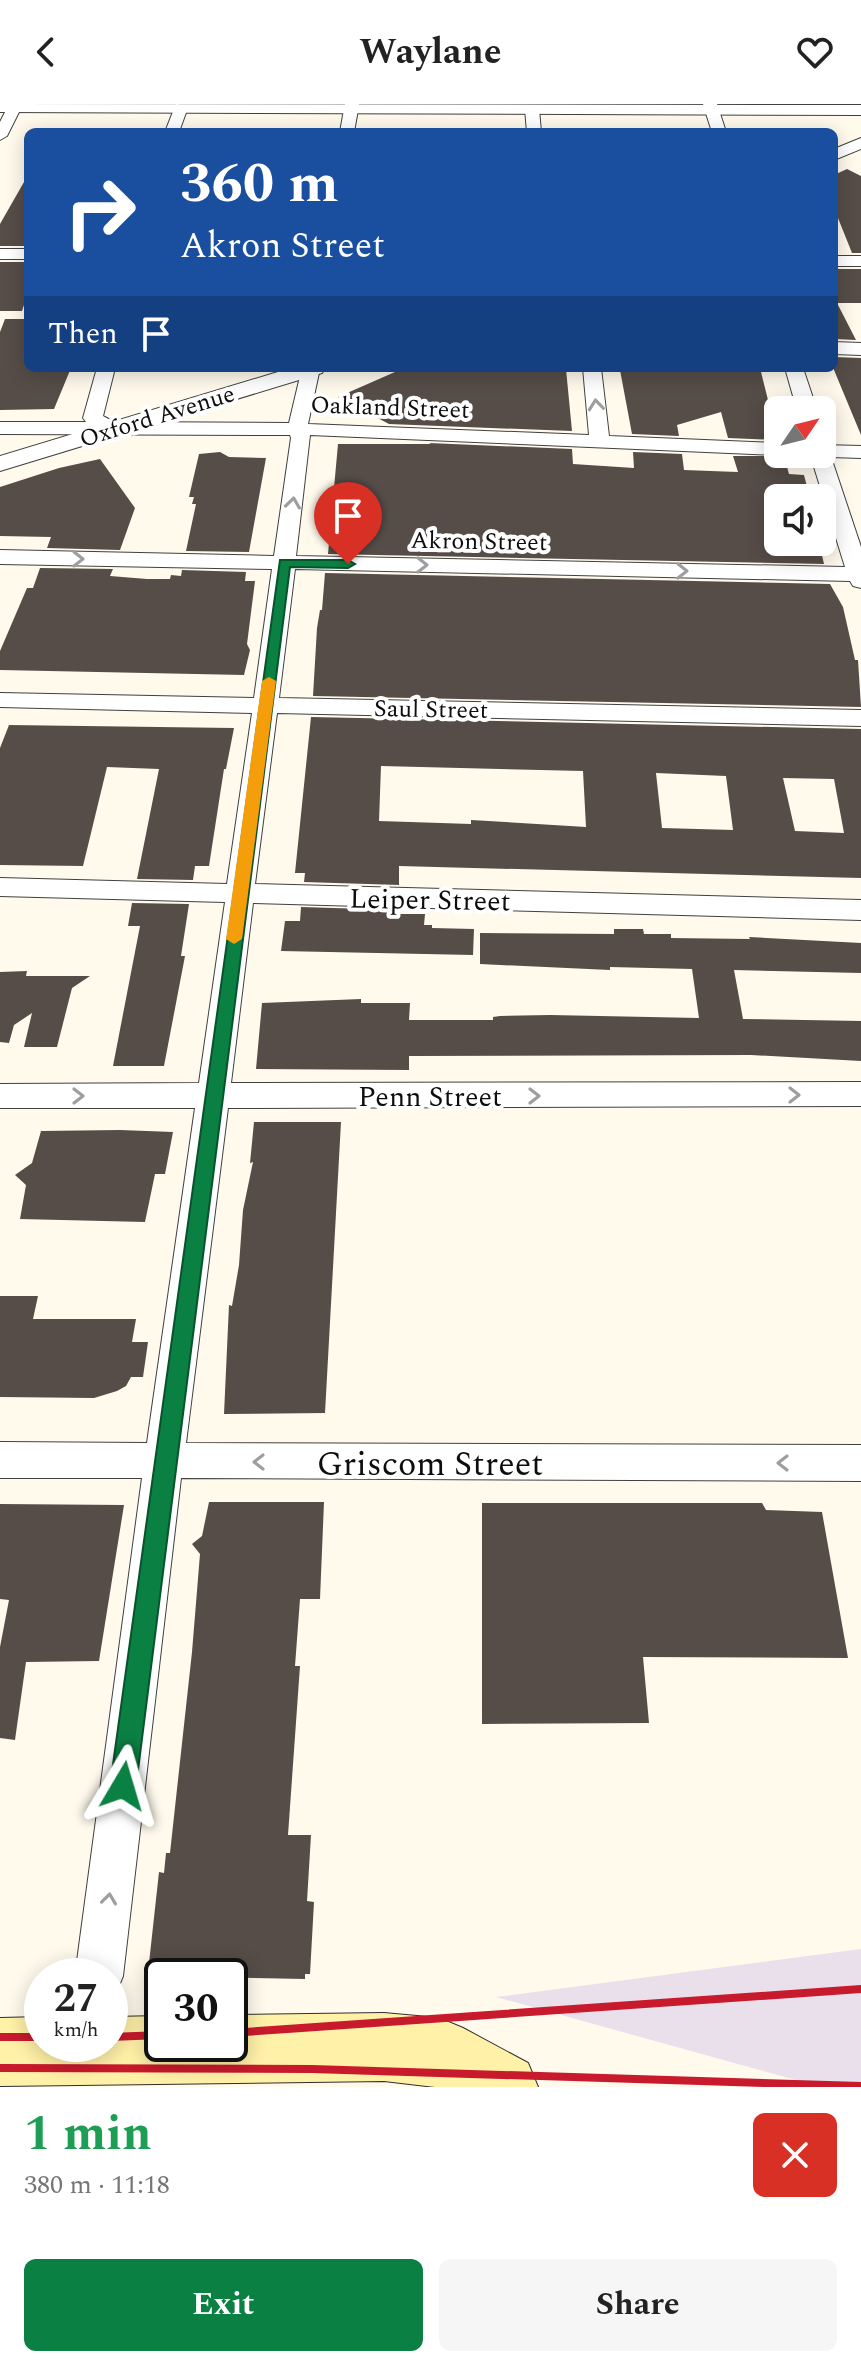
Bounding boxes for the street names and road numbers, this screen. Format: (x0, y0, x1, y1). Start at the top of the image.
street label: Oxford Avenue (75, 376, 239, 458)
street label: Oakland Street (310, 387, 470, 429)
street label: Akron Street (410, 523, 548, 561)
street label: Saul Street (373, 691, 489, 729)
street label: Leiper Street (349, 878, 511, 923)
street label: Penn Street (358, 1076, 502, 1119)
street label: Griscom Street (317, 1439, 543, 1491)

